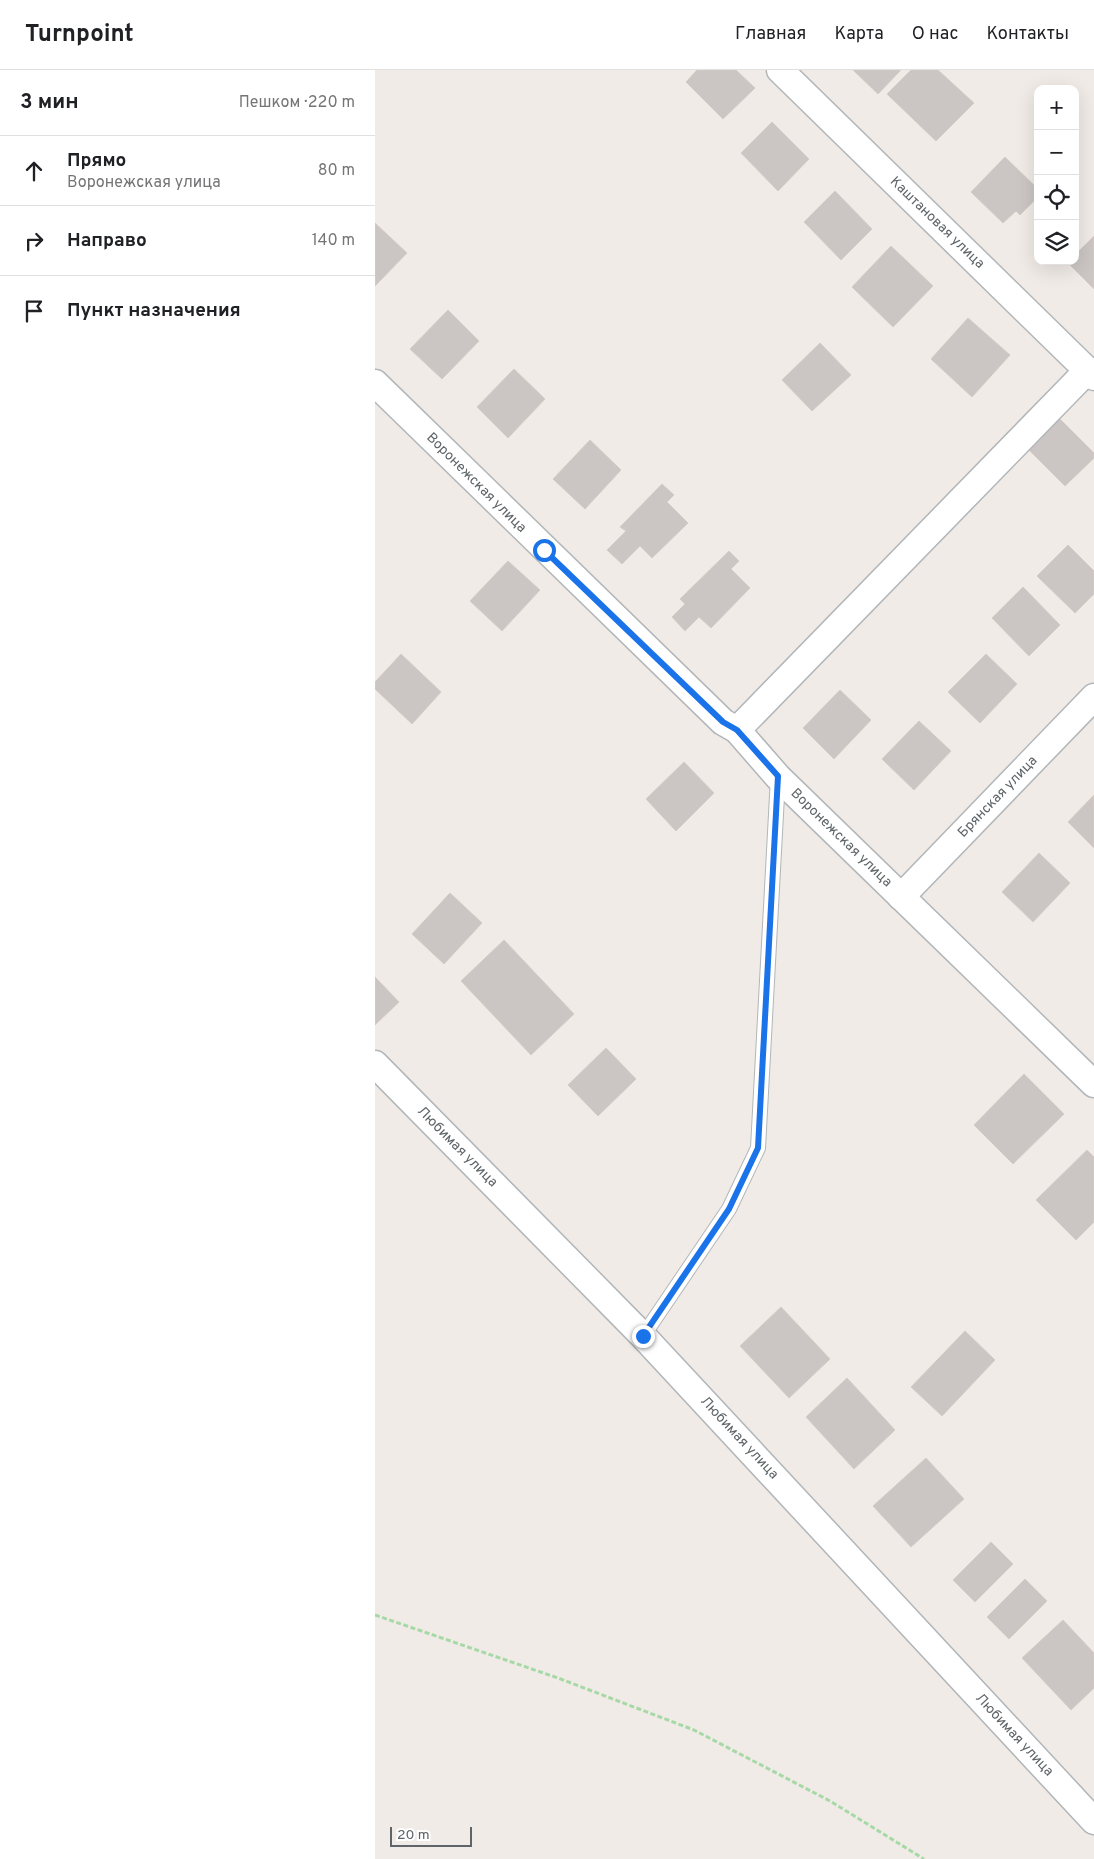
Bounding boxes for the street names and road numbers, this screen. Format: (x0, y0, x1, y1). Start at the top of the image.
street label: Каштановая улица (886, 173, 988, 273)
street label: Воронежская улица (422, 429, 530, 537)
street label: Брянская улица (955, 753, 1041, 841)
street label: Воронежская улица (787, 785, 895, 891)
street label: Любимая улица (413, 1103, 501, 1191)
street label: Любимая улица (696, 1393, 782, 1483)
street label: Любимая улица (971, 1690, 1057, 1780)

